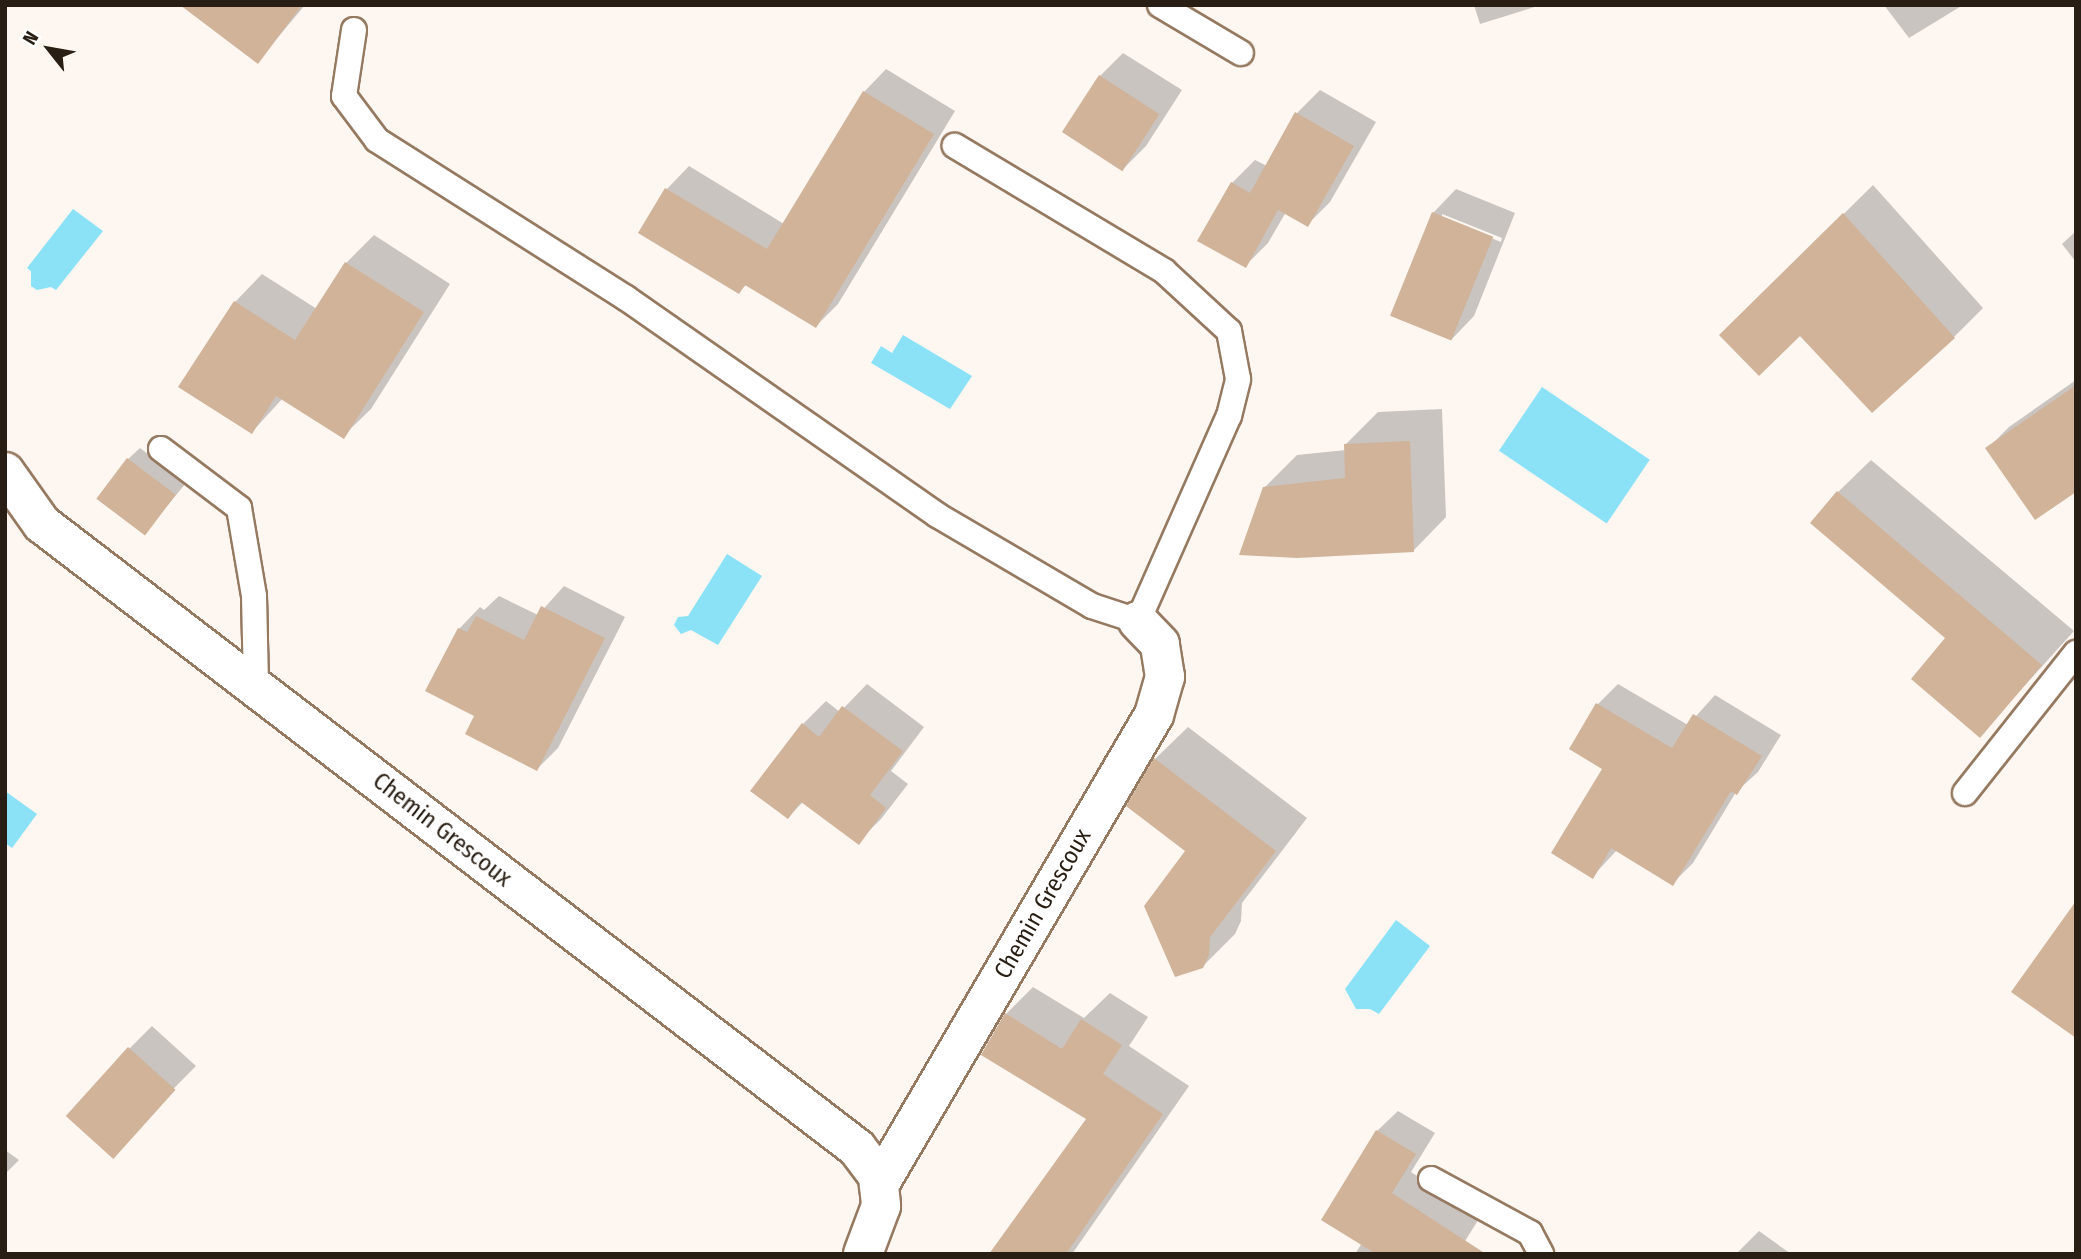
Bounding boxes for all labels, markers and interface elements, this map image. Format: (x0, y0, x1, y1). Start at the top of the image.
north arrow (14, 14, 84, 84)
text: N (18, 27, 43, 49)
street label: Chemin Grescoux (367, 767, 517, 893)
street label: Chemin Grescoux (988, 824, 1098, 984)

